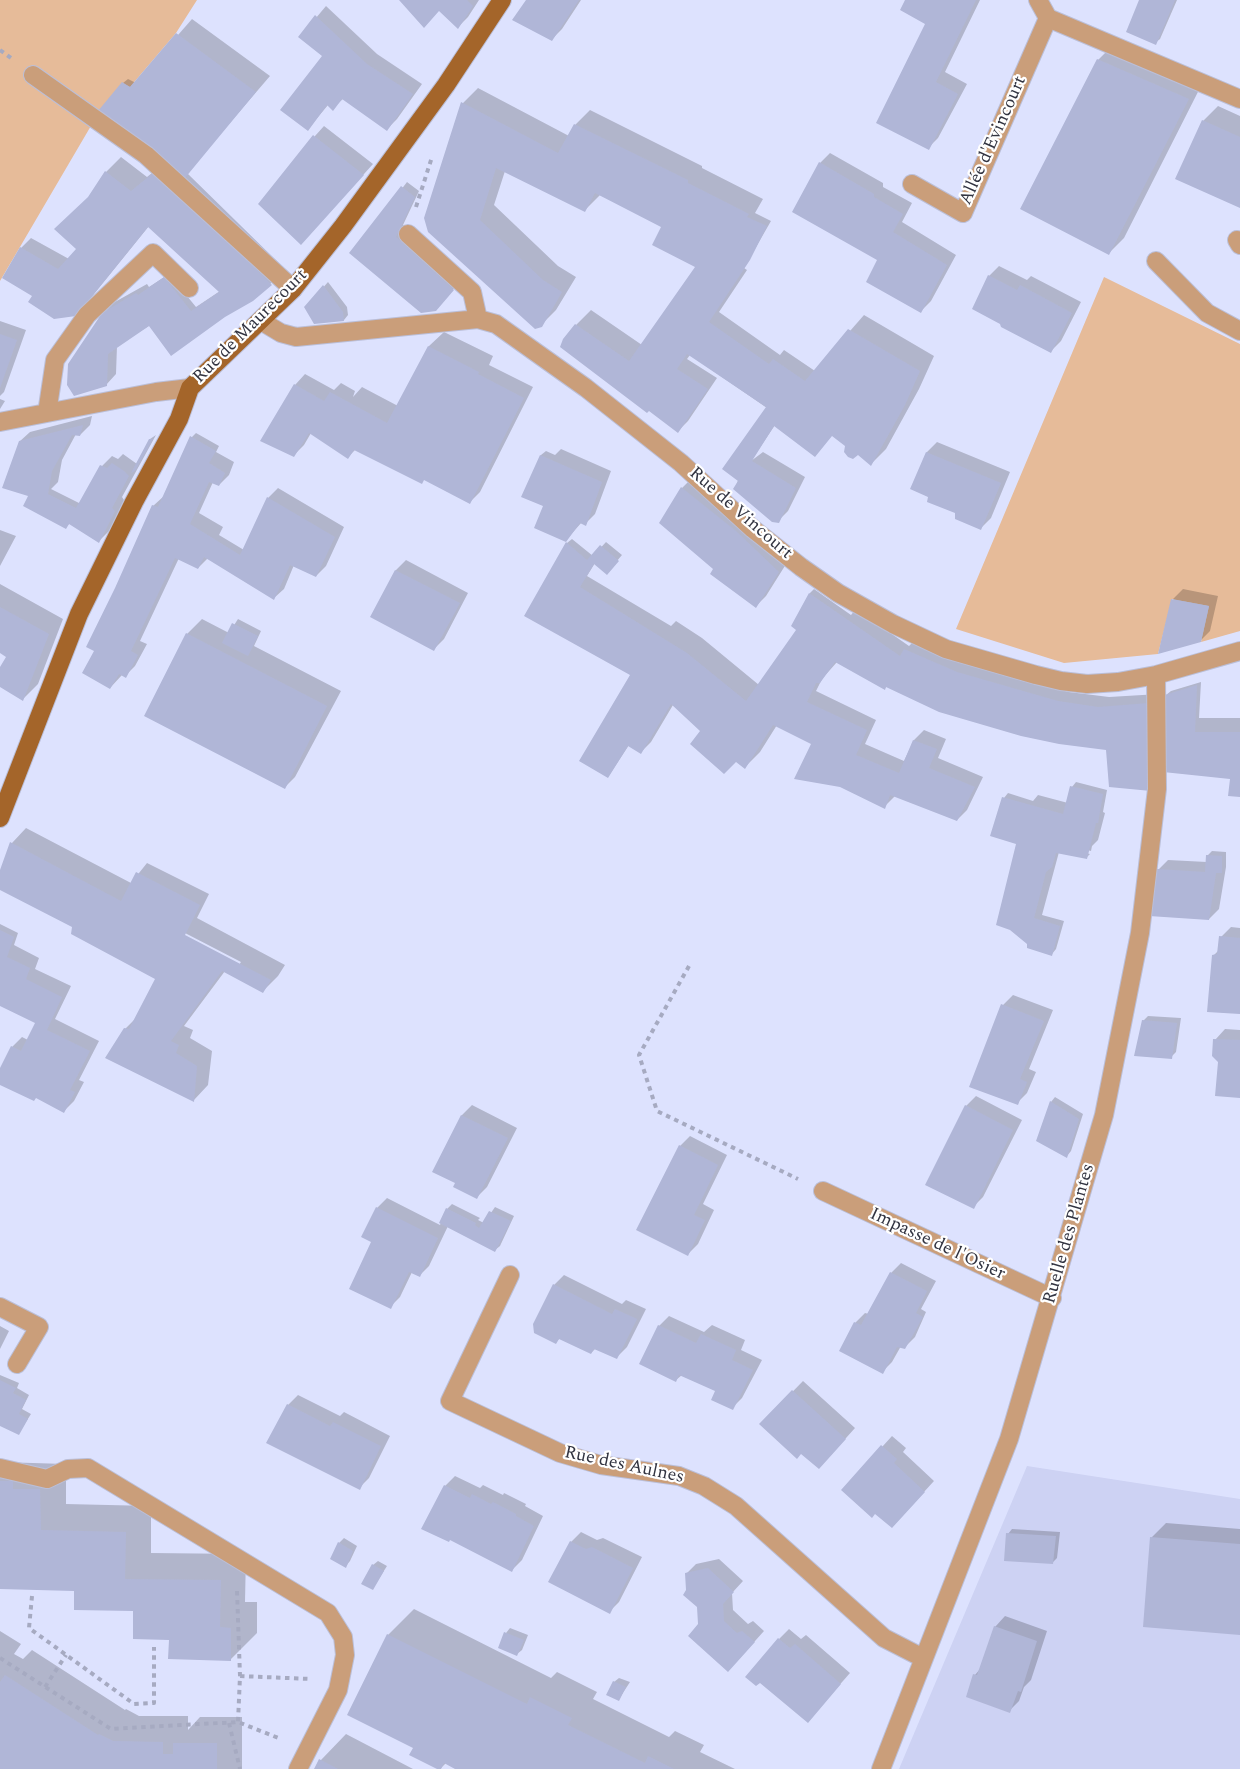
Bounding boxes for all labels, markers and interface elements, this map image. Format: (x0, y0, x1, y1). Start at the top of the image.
street label: Allée d'Evincourt (956, 73, 1032, 209)
street label: Rue de Maurecourt (189, 265, 313, 389)
street label: Rue de Vincourt (684, 463, 796, 565)
street label: Ruelle des Plantes (1040, 1162, 1100, 1306)
street label: Impasse de l'Osier (866, 1204, 1008, 1286)
street label: Rue des Aulnes (562, 1443, 686, 1489)

